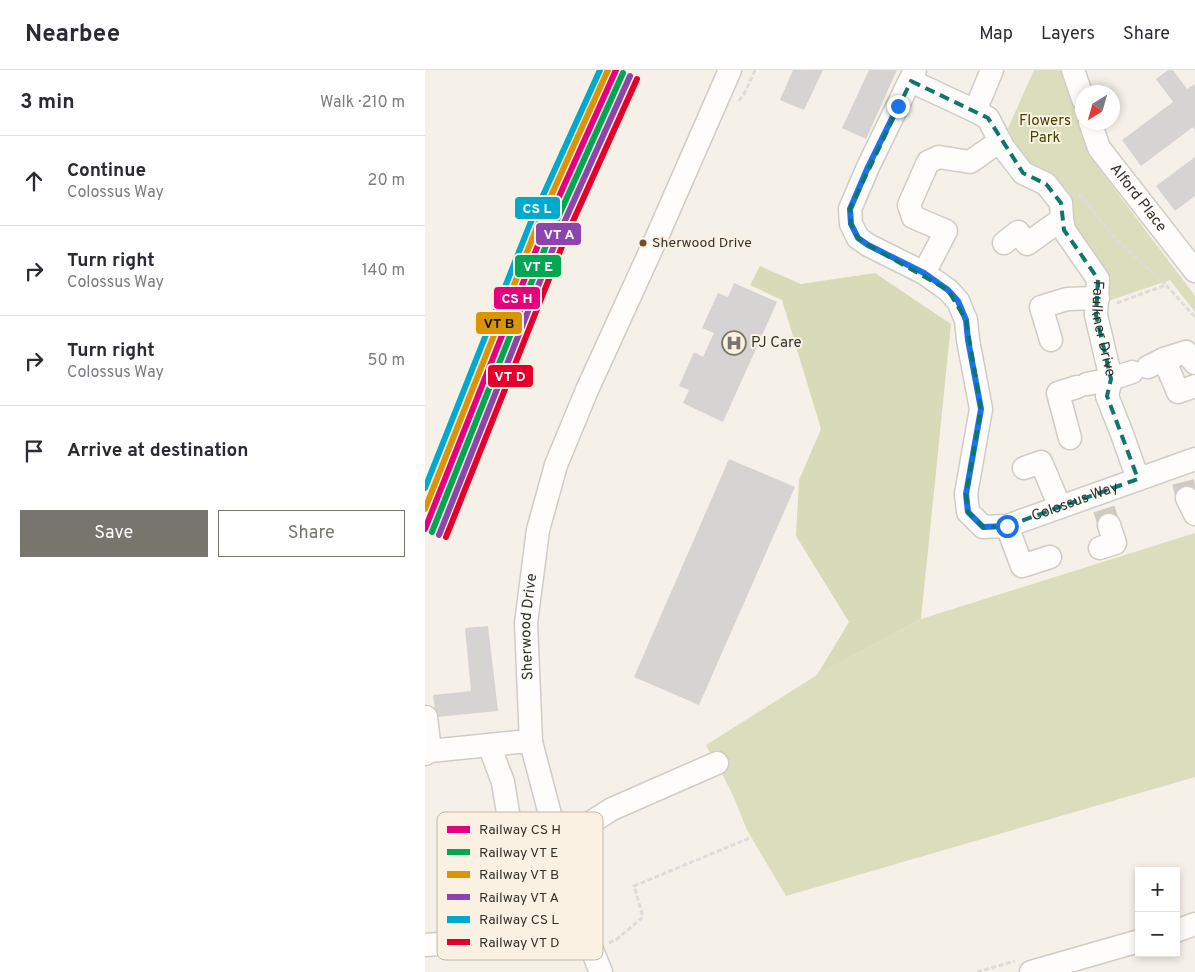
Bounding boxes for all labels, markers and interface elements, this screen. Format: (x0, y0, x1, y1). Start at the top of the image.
text: Nearbee (25, 20, 120, 50)
text: Map (979, 23, 1013, 46)
text: Layers (1041, 23, 1095, 46)
text: Share (1123, 23, 1170, 46)
north arrow (1075, 85, 1120, 130)
text: 3 min (20, 89, 75, 116)
text: Walk · 210 m (320, 93, 405, 113)
route end (887, 95, 910, 118)
park label: Flowers Park (1019, 112, 1071, 148)
text: Continue (67, 159, 146, 183)
street label: Alford Place (1105, 160, 1171, 236)
icon: ahead (20, 167, 48, 195)
text: 20 m (368, 171, 405, 191)
text: Colossus Way (67, 183, 164, 203)
line badge: CS L (514, 196, 561, 220)
text: CS L (523, 201, 552, 218)
line badge: VT A (535, 222, 582, 246)
text: VT A (544, 227, 574, 244)
place label: Sherwood Drive (652, 235, 752, 252)
marker: Sherwood Drive (638, 238, 648, 248)
text: Turn right (67, 249, 155, 273)
line badge: VT E (514, 254, 562, 278)
icon: right (20, 257, 48, 285)
text: VT E (523, 259, 553, 276)
text: 140 m (362, 261, 405, 281)
text: Colossus Way (67, 273, 164, 293)
street label: Faulkner Drive (1086, 280, 1120, 379)
line badge: CS H (493, 286, 541, 310)
text: CS H (501, 291, 533, 308)
line badge: VT B (475, 311, 523, 335)
text: VT B (483, 316, 515, 333)
hospital icon: PJ Care (721, 330, 747, 356)
place label: PJ Care (751, 334, 802, 353)
text: Turn right (67, 339, 155, 363)
icon: right (20, 347, 48, 375)
text: 50 m (368, 351, 405, 371)
text: Colossus Way (67, 363, 164, 383)
line badge: VT D (487, 364, 534, 388)
text: VT D (494, 369, 526, 386)
icon: arrive (20, 437, 48, 465)
text: Arrive at destination (67, 439, 248, 463)
street label: Colossus Way (1029, 478, 1121, 526)
button: Save (20, 510, 208, 557)
button: Share (218, 510, 405, 557)
route start (996, 515, 1019, 538)
street label: Sherwood Drive (516, 572, 542, 681)
legend (437, 812, 603, 960)
text: Railway CS H (479, 822, 561, 839)
text: Railway VT E (479, 845, 558, 862)
text: Railway VT B (479, 867, 559, 884)
map controls (1135, 867, 1180, 957)
button: + (1135, 867, 1180, 912)
text: Railway VT A (479, 890, 559, 907)
text: Railway CS L (479, 912, 559, 929)
button: − (1135, 912, 1180, 957)
text: Railway VT D (479, 935, 560, 952)

